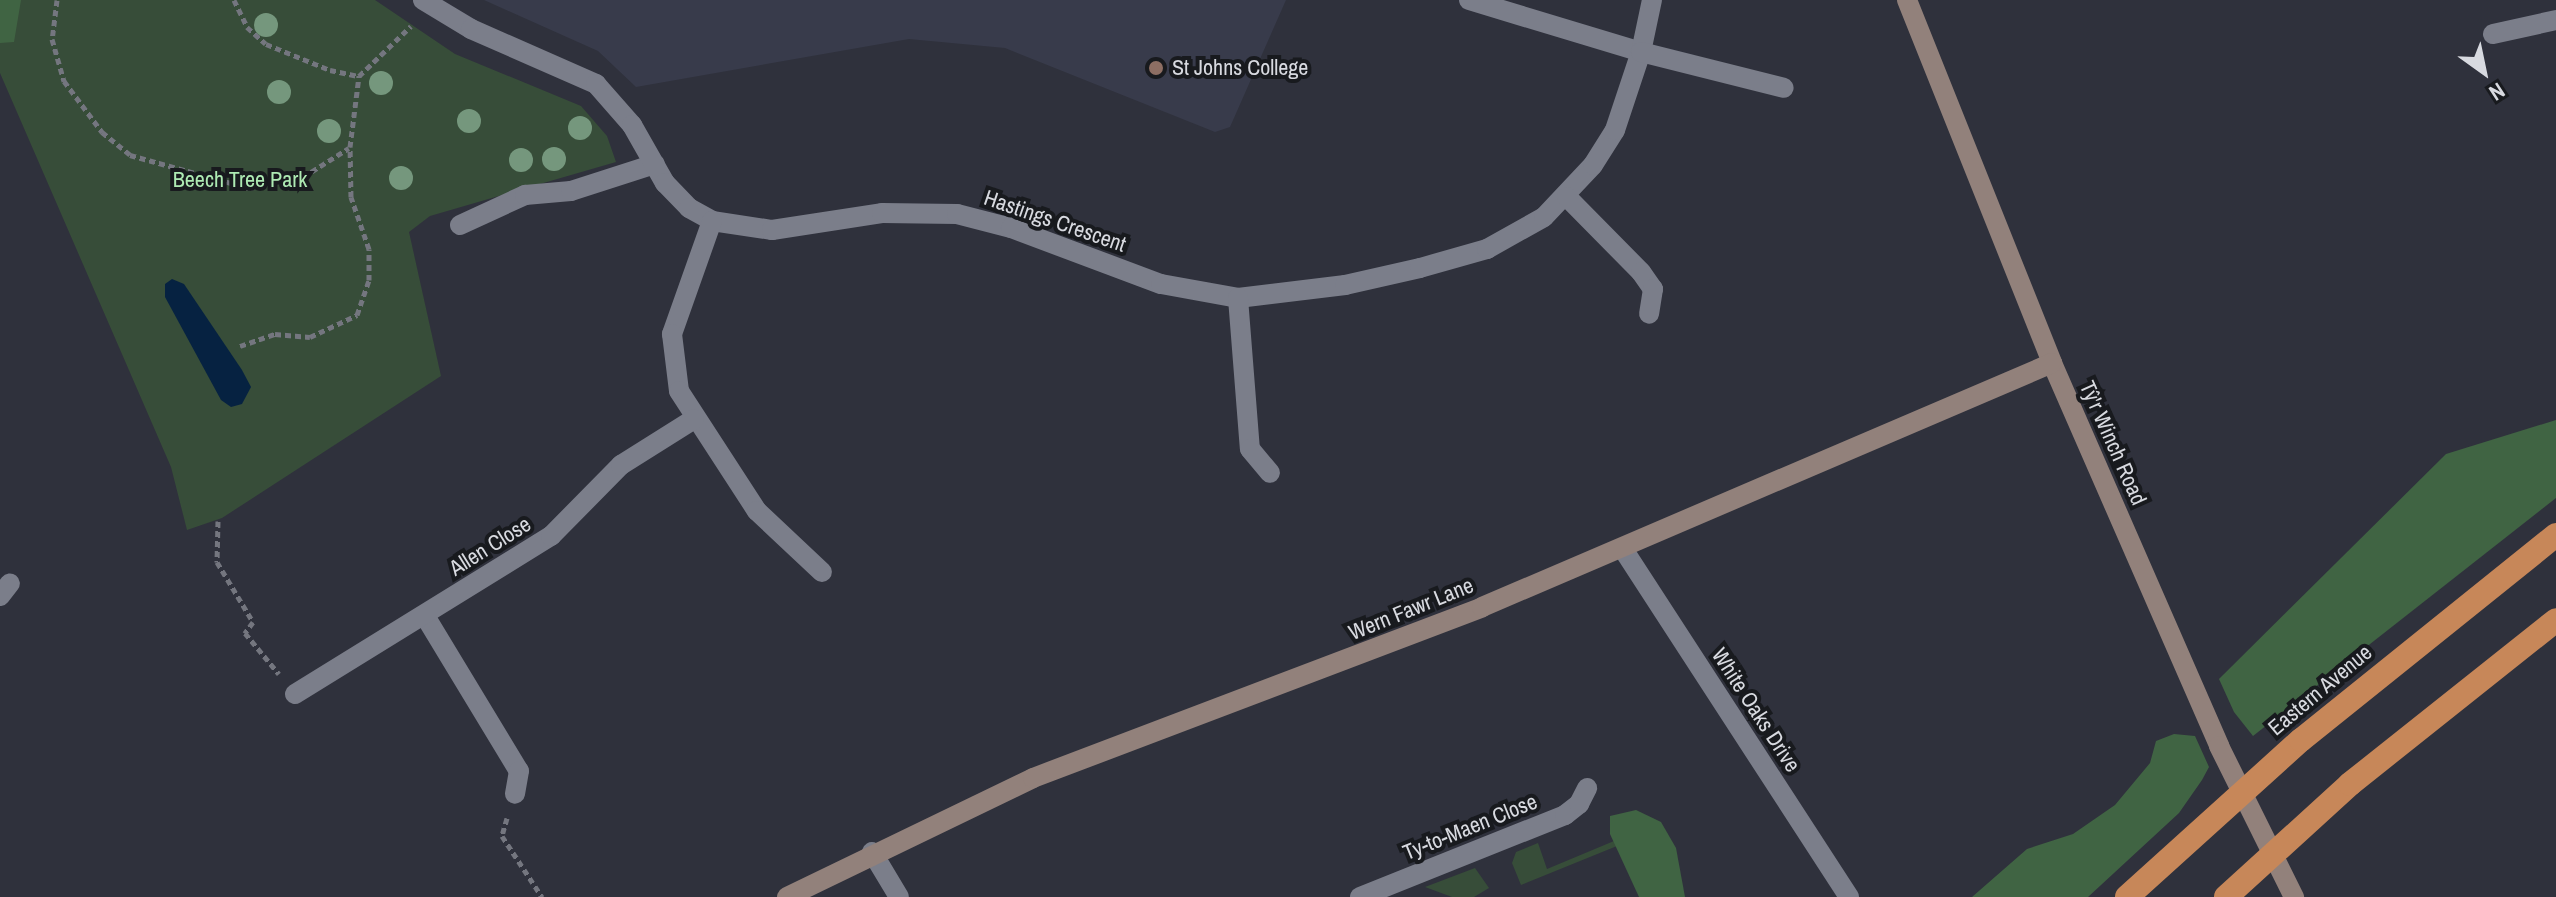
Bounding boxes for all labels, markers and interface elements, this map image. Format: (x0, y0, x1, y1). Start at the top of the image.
north arrow (2444, 32, 2524, 112)
place label: St Johns College (1172, 55, 1308, 81)
marker: St Johns College (1147, 59, 1165, 77)
text: N (2483, 76, 2511, 108)
park label: Beech Tree Park (173, 167, 307, 193)
street label: Hastings Crescent (981, 184, 1129, 258)
street label: Tŷ'r Winch Road (2074, 377, 2152, 509)
street label: Allen Close (444, 511, 536, 581)
street label: Wern Fawr Lane (1345, 572, 1477, 646)
street label: Eastern Avenue (2262, 639, 2378, 741)
street label: White Oaks Drive (1706, 643, 1806, 777)
street label: Ty-to-Maen Close (1399, 788, 1541, 866)

